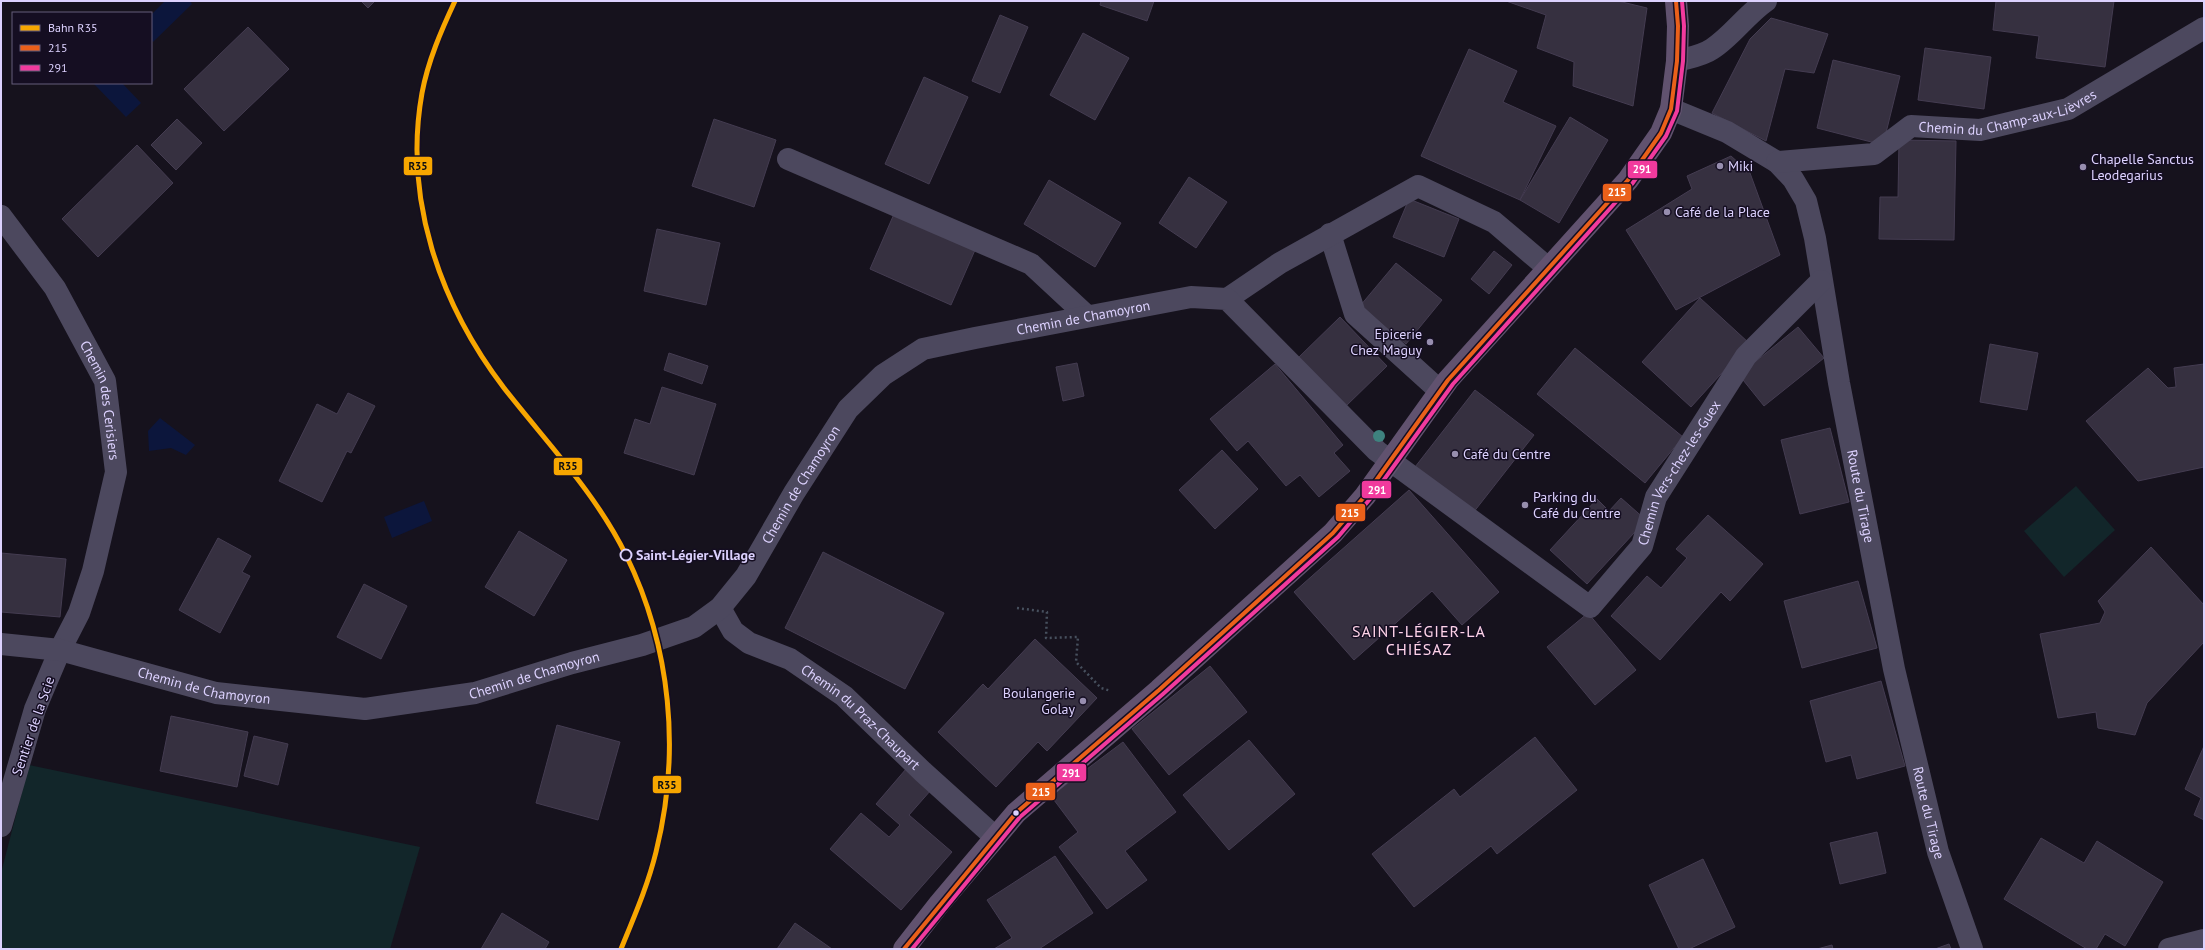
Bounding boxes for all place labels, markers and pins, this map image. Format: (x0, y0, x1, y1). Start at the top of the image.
place label: Chapelle Sanctus Leodegarius (2091, 150, 2194, 184)
place label: Miki (1728, 157, 1753, 175)
marker: Miki (1715, 161, 1725, 171)
marker: Chapelle Sanctus Leodegarius (2078, 162, 2088, 172)
place label: Café de la Place (1675, 203, 1770, 221)
marker: Café de la Place (1662, 207, 1672, 217)
place label: Epicerie Chez Maguy (1350, 325, 1422, 359)
marker: Epicerie Chez Maguy (1425, 337, 1435, 347)
place label: Café du Centre (1463, 445, 1551, 463)
marker: Café du Centre (1450, 449, 1460, 459)
place label: Parking du Café du Centre (1533, 488, 1621, 522)
marker: Parking du Café du Centre (1520, 500, 1530, 510)
place label: Saint-Légier-Village (636, 546, 755, 564)
marker: Saint-Légier-Village (619, 548, 633, 562)
place label: Boulangerie Golay (1003, 684, 1075, 718)
marker: Boulangerie Golay (1078, 696, 1088, 706)
unlabelled marker (1011, 808, 1021, 818)

